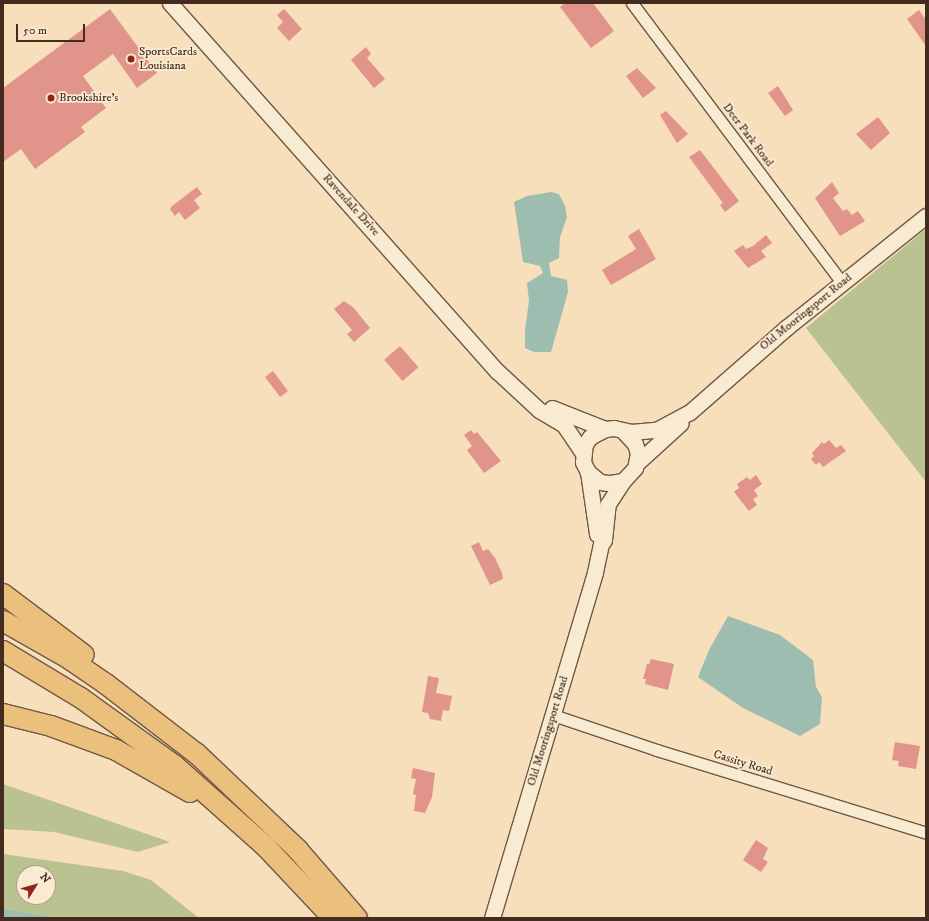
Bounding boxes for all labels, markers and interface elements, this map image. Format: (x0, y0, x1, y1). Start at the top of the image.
scale bar (18, 16, 87, 42)
text: 50 m (23, 23, 47, 38)
place label: SportsCards Louisiana (139, 45, 197, 73)
marker: SportsCards Louisiana (126, 54, 136, 64)
place label: Brookshire's (59, 91, 118, 105)
marker: Brookshire's (46, 93, 56, 103)
street label: Deer Park Road (719, 100, 777, 170)
street label: Ravendale Drive (319, 171, 383, 239)
street label: Old Mooringsport Road (757, 270, 855, 354)
street label: Old Mooringsport Road (524, 674, 572, 788)
street label: Cassity Road (712, 747, 774, 779)
north arrow (16, 865, 56, 905)
text: N (36, 871, 53, 886)

